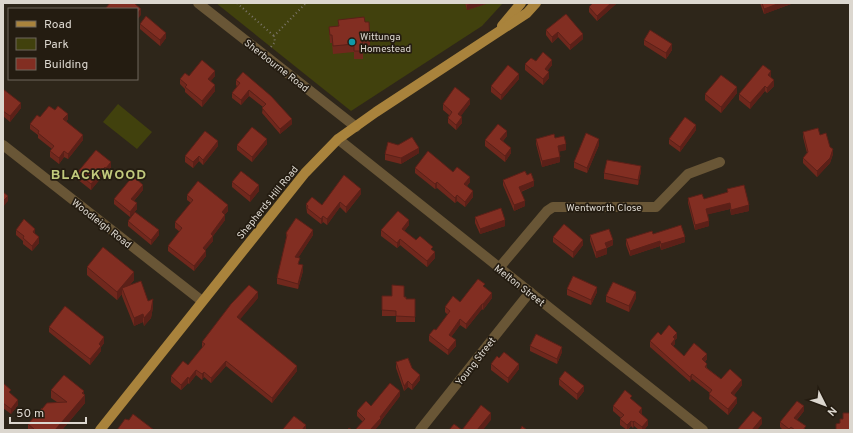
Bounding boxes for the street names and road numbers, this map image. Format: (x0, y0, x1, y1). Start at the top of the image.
street label: Sherbourne Road (241, 37, 311, 96)
street label: Shepherds Hill Road (235, 164, 302, 242)
street label: Woodleigh Road (68, 197, 134, 252)
street label: Wentworth Close (566, 202, 642, 215)
street label: Melton Street (491, 262, 547, 310)
street label: Young Street (453, 335, 499, 389)

